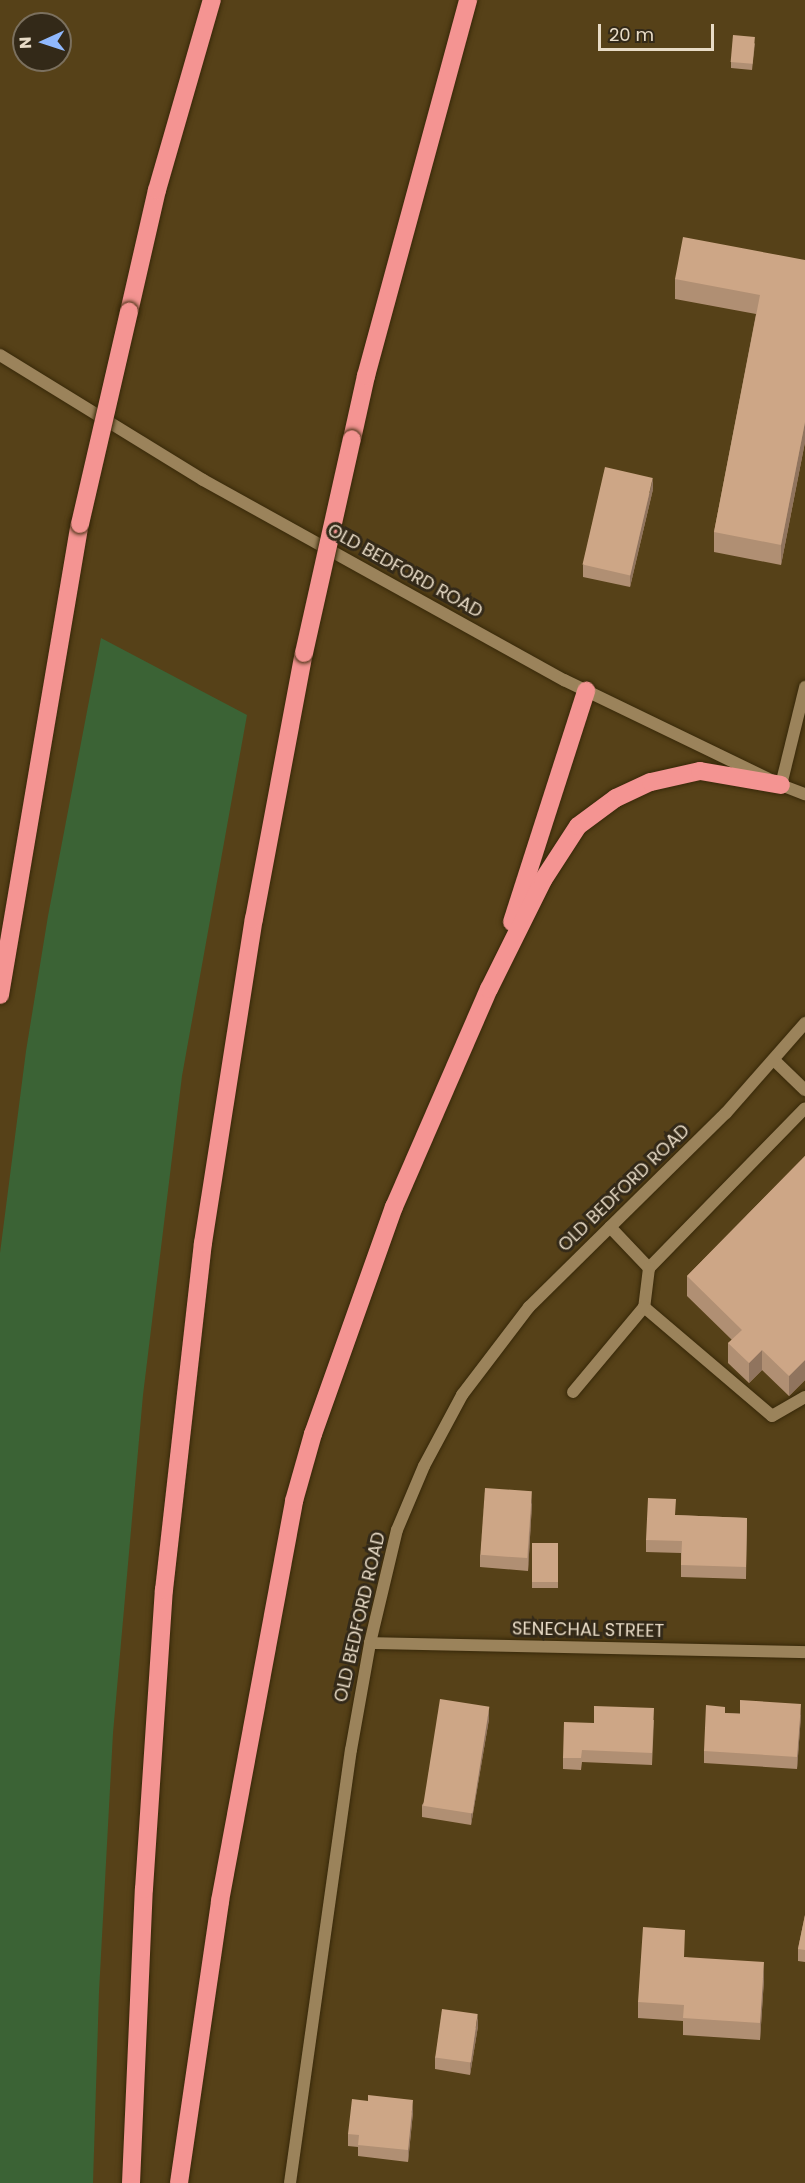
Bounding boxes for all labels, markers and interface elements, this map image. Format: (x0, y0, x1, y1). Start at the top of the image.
north arrow (12, 12, 72, 72)
scale bar (601, 12, 716, 50)
text: 20 m (609, 22, 654, 47)
text: N (14, 36, 37, 49)
street label: OLD BEDFORD ROAD (324, 519, 486, 623)
street label: OLD BEDFORD ROAD (554, 1120, 694, 1256)
street label: OLD BEDFORD ROAD (330, 1530, 390, 1704)
street label: SENECHAL STREET (512, 1618, 664, 1642)

